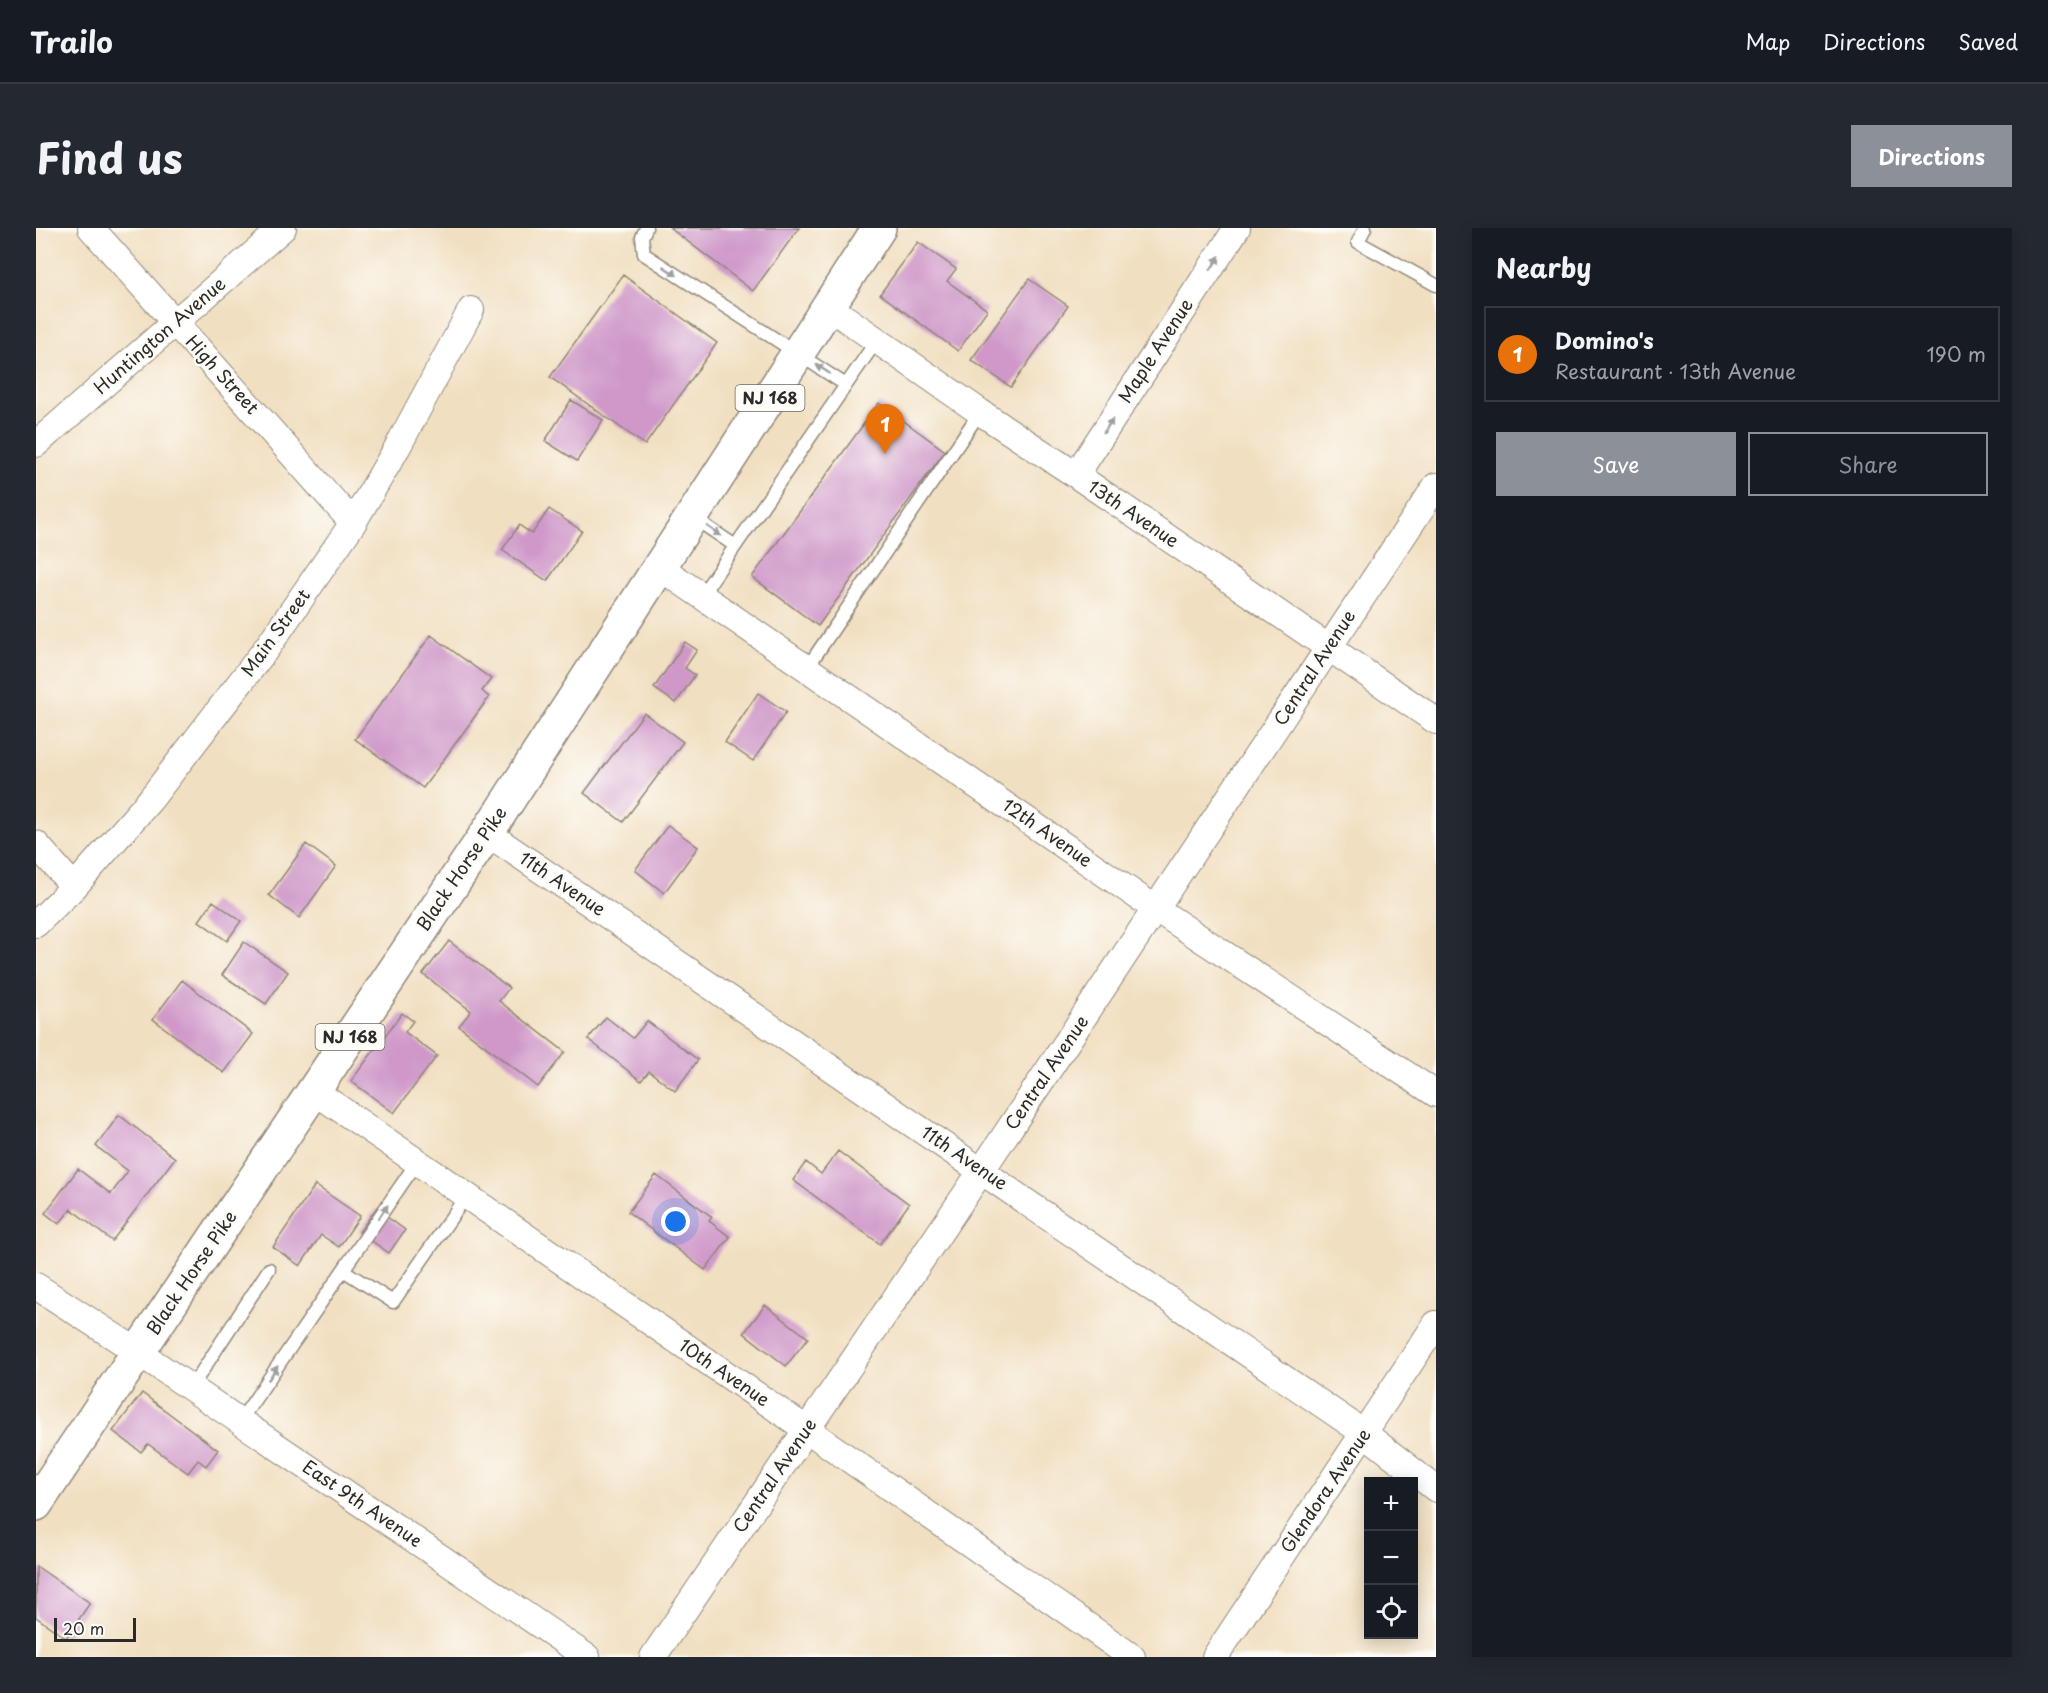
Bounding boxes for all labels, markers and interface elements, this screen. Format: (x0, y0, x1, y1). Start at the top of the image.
text: Trailo (30, 20, 113, 63)
text: Map (1745, 25, 1790, 57)
text: Directions (1823, 25, 1925, 57)
text: Saved (1958, 25, 2018, 57)
text: Find us (36, 125, 183, 188)
button: Directions (1851, 125, 2012, 187)
text: Nearby (1496, 248, 1591, 287)
one-way arrow (1209, 254, 1220, 271)
one-way arrow (662, 266, 679, 277)
street label: Huntington Avenue (87, 270, 231, 400)
street label: Maple Avenue (1111, 292, 1199, 408)
text: Domino's (1555, 323, 1654, 356)
street label: High Street (180, 328, 266, 420)
text: 1 (1513, 339, 1522, 369)
text: 190 m (1927, 339, 1986, 369)
text: Restaurant · 13th Avenue (1555, 356, 1796, 386)
one-way arrow (815, 363, 831, 375)
road number: NJ 168 (736, 385, 804, 411)
pin: 1 (866, 404, 904, 454)
one-way arrow (1102, 418, 1113, 434)
button: Save (1496, 432, 1736, 496)
button: Share (1748, 432, 1988, 496)
street label: 13th Avenue (1083, 472, 1185, 553)
one-way arrow (706, 525, 722, 536)
street label: Main Street (234, 583, 316, 682)
street label: Central Avenue (1266, 604, 1361, 730)
street label: 12th Avenue (997, 791, 1099, 873)
street label: Black Horse Pike (409, 801, 512, 936)
street label: 11th Avenue (514, 844, 612, 922)
street label: Central Avenue (997, 1009, 1094, 1135)
road number: NJ 168 (316, 1024, 384, 1050)
street label: 11th Avenue (916, 1118, 1014, 1196)
one-way arrow (377, 1204, 388, 1220)
street label: Black Horse Pike (139, 1205, 242, 1340)
your location (661, 1207, 690, 1236)
street label: 10th Avenue (674, 1331, 776, 1412)
one-way arrow (267, 1365, 278, 1381)
street label: Central Avenue (725, 1412, 822, 1538)
street label: Glendora Avenue (1273, 1422, 1377, 1558)
street label: East 9th Avenue (298, 1453, 428, 1553)
map controls (1364, 1477, 1418, 1639)
button: + (1364, 1477, 1418, 1531)
button: − (1364, 1531, 1418, 1585)
button: locate (1364, 1585, 1418, 1639)
scale bar (54, 1615, 136, 1642)
text: 20 m (63, 1616, 104, 1640)

